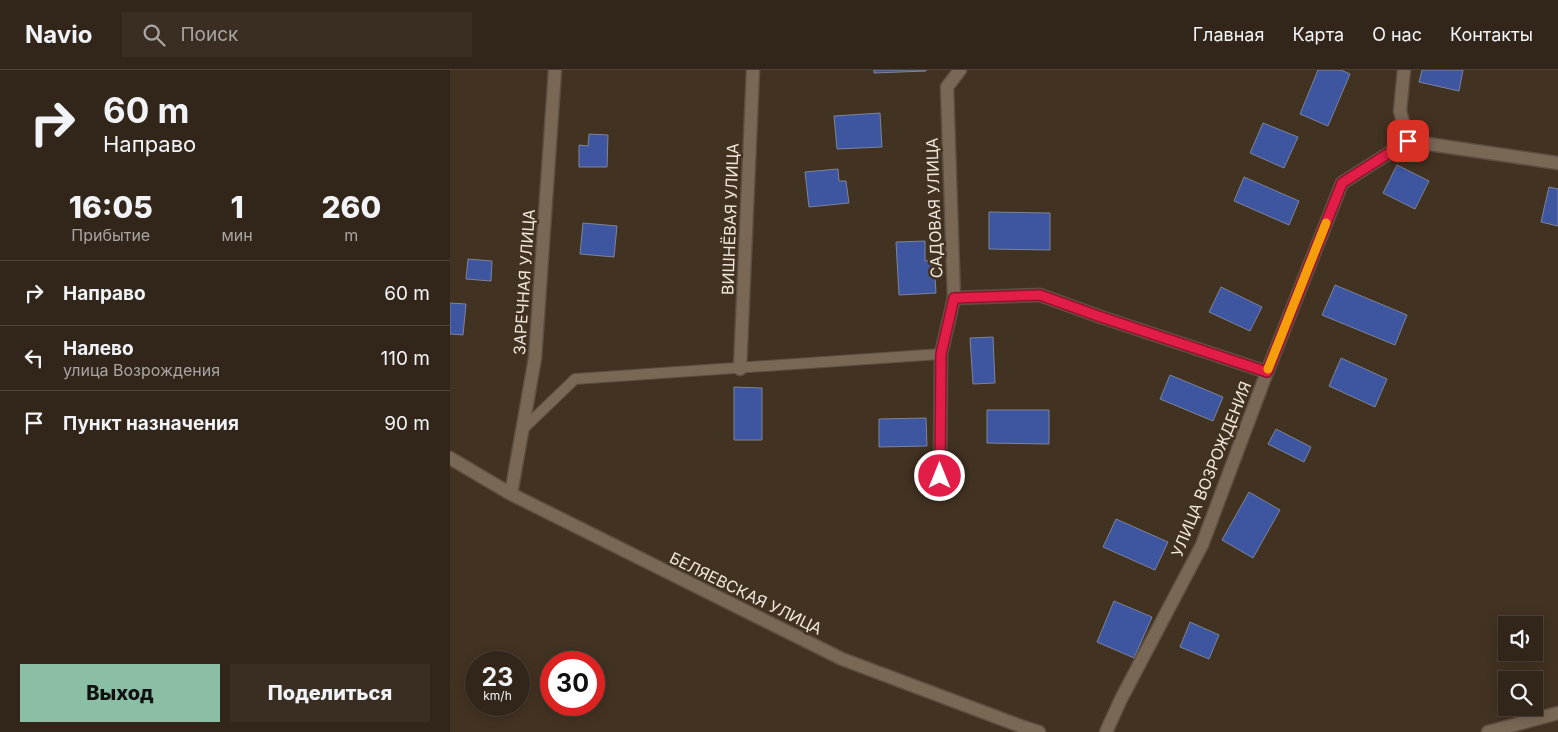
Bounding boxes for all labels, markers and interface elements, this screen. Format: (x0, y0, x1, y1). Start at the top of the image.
search box (122, 12, 472, 57)
text: Navio (25, 20, 92, 49)
icon: search (140, 21, 168, 49)
text: Поиск (180, 23, 238, 46)
text: Главная (1193, 24, 1264, 45)
text: Карта (1292, 24, 1344, 45)
text: О нас (1372, 24, 1422, 45)
text: Контакты (1450, 24, 1533, 45)
text: 60 m (103, 89, 190, 131)
icon: right (20, 90, 85, 155)
pin (1387, 120, 1429, 162)
icon: arrive (1394, 127, 1422, 155)
text: Направо (103, 131, 196, 157)
street label: САДОВАЯ УЛИЦА (922, 137, 946, 279)
street label: ВИШНЁВАЯ УЛИЦА (717, 143, 743, 295)
text: 16:05 (69, 189, 153, 225)
text: 1 (230, 189, 244, 225)
text: 260 (321, 189, 381, 225)
street label: ЗАРЕЧНАЯ УЛИЦА (509, 208, 539, 356)
text: Прибытие (71, 225, 150, 245)
text: мин (221, 225, 253, 245)
text: m (344, 225, 358, 245)
icon: right (20, 279, 48, 307)
text: Направо (63, 282, 146, 305)
text: 60 m (384, 282, 430, 305)
text: Налево (63, 337, 134, 360)
icon: left (20, 344, 48, 372)
text: 110 m (381, 347, 430, 370)
text: улица Возрождения (63, 360, 220, 380)
street label: УЛИЦА ВОЗРОЖДЕНИЯ (1167, 378, 1255, 560)
icon: arrive (20, 409, 48, 437)
text: Пункт назначения (63, 412, 239, 435)
text: 90 m (384, 412, 430, 435)
position arrow (913, 449, 965, 501)
street label: БЕЛЯЕВСКАЯ УЛИЦА (666, 547, 826, 639)
map controls (1498, 616, 1543, 716)
button: sound (1498, 616, 1543, 661)
speed limit sign: 30 (540, 651, 605, 716)
text: 23 (482, 662, 513, 692)
button: Выход (20, 664, 220, 722)
button: Поделиться (230, 664, 430, 722)
button: search (1498, 671, 1543, 716)
text: km/h (483, 688, 512, 703)

